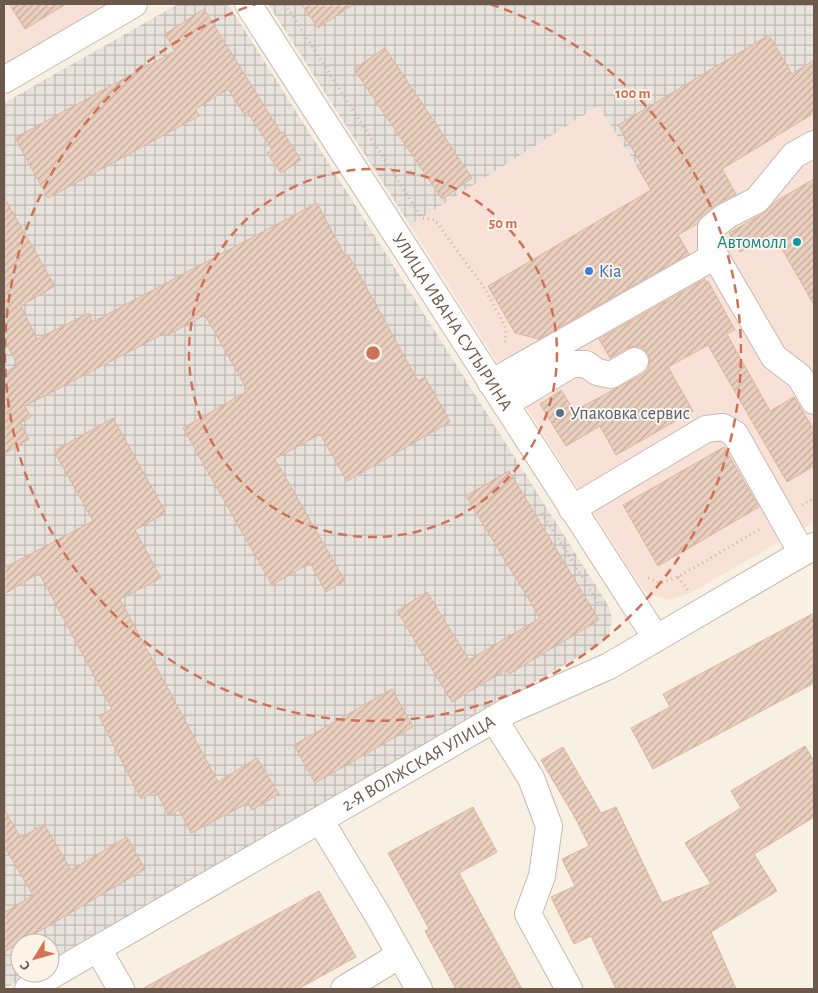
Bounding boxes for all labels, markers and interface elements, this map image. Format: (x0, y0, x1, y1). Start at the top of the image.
text: 100 m (615, 86, 651, 101)
text: 50 m (489, 216, 517, 231)
street label: УЛИЦА ИВАНА СУТЫРИНА (388, 231, 515, 415)
place label: Автомолл (717, 234, 787, 252)
marker: Автомолл (791, 236, 803, 248)
place label: Kia (599, 263, 622, 281)
marker: Kia (583, 265, 595, 277)
centre of rings (364, 344, 382, 362)
place label: Упаковка сервис (570, 405, 690, 423)
marker: Упаковка сервис (554, 407, 566, 419)
street label: 2-Я ВОЛЖСКАЯ УЛИЦА (339, 712, 499, 815)
north arrow (10, 933, 60, 983)
text: С (17, 958, 33, 973)

